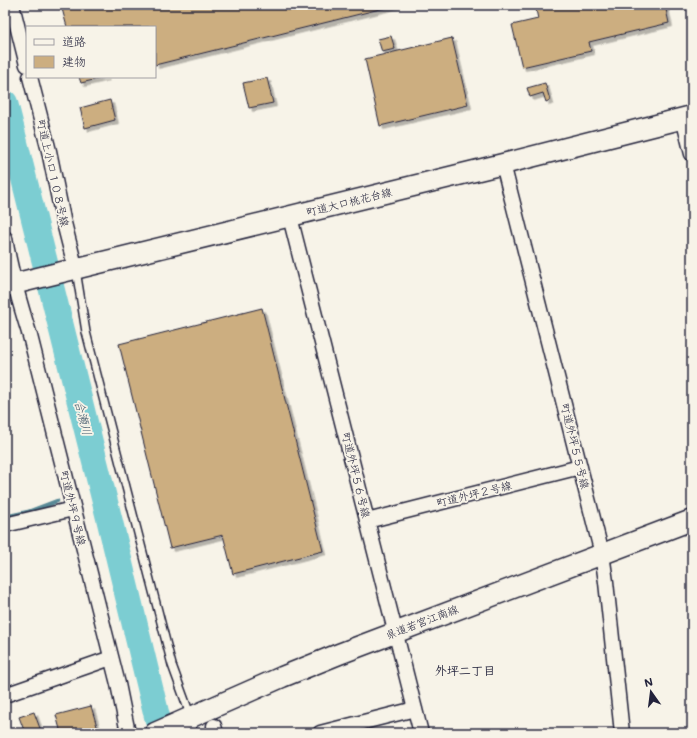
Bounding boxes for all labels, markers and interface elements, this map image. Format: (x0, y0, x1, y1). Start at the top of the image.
legend (26, 26, 156, 78)
text: 道路 (62, 33, 86, 49)
text: 建物 (62, 53, 86, 69)
street label: 町道上小口１０８号線 (34, 118, 73, 228)
street label: 町道大口桃花台線 (304, 184, 393, 219)
water label: 合瀬川 (72, 398, 96, 437)
street label: 町道外坪５５号線 (558, 401, 593, 490)
street label: 町道外坪５６号線 (339, 430, 374, 519)
street label: 町道外坪９号線 (57, 469, 90, 547)
street label: 町道外坪２号線 (435, 477, 513, 510)
street label: 県道若宮江南線 (383, 601, 460, 642)
district label: 外坪二丁目 (435, 662, 495, 678)
north arrow (631, 672, 671, 712)
text: N (643, 674, 654, 690)

